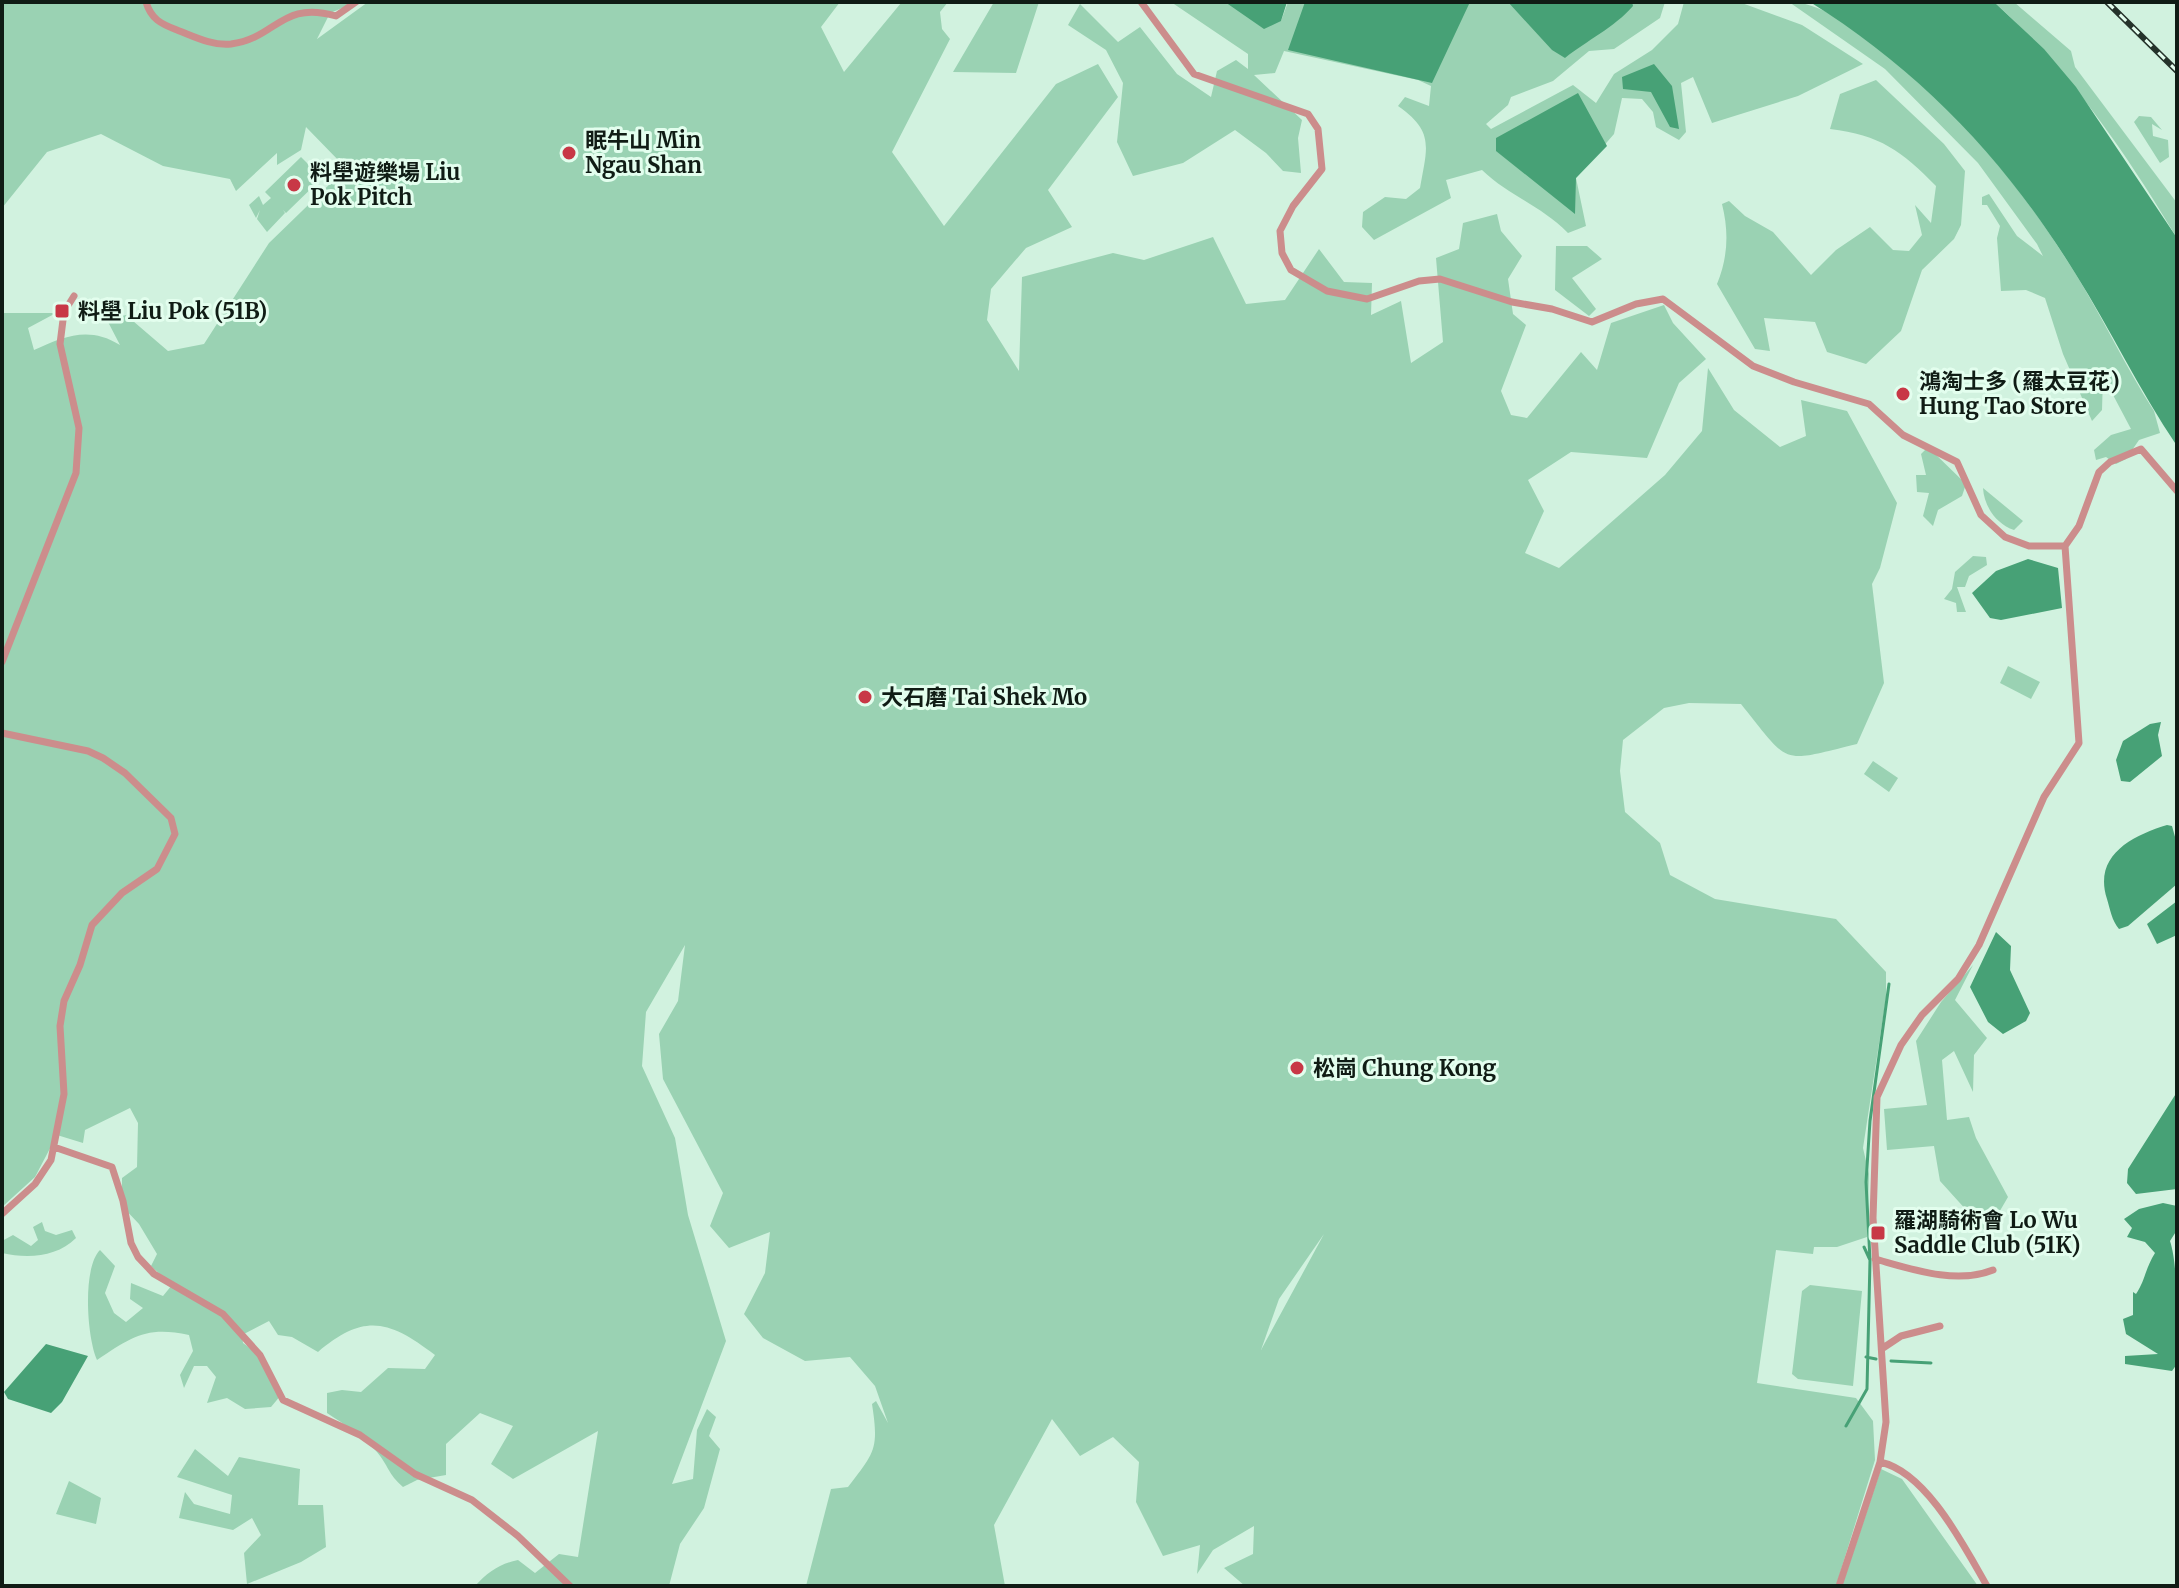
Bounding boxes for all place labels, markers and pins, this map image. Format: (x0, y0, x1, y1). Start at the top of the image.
place label: 眠牛山 Min Ngau Shan (585, 126, 702, 179)
marker: 眠牛山 Min Ngau Shan (560, 144, 578, 162)
place label: 料壆遊樂場 Liu Pok Pitch (310, 158, 460, 211)
marker: 料壆遊樂場 Liu Pok Pitch (285, 176, 303, 194)
place label: 料壆 Liu Pok (51B) (78, 297, 267, 325)
marker: 料壆 Liu Pok (51B) (53, 302, 71, 320)
place label: 鴻淘士多 (羅太豆花) Hung Tao Store (1919, 367, 2120, 420)
marker: 鴻淘士多 (羅太豆花) Hung Tao Store (1894, 385, 1912, 403)
place label: 大石磨 Tai Shek Mo (881, 683, 1087, 711)
marker: 大石磨 Tai Shek Mo (856, 688, 874, 706)
place label: 松崗 Chung Kong (1313, 1054, 1497, 1082)
marker: 松崗 Chung Kong (1288, 1059, 1306, 1077)
place label: 羅湖騎術會 Lo Wu Saddle Club (51K) (1894, 1206, 2080, 1259)
marker: 羅湖騎術會 Lo Wu Saddle Club (51K) (1869, 1224, 1887, 1242)

